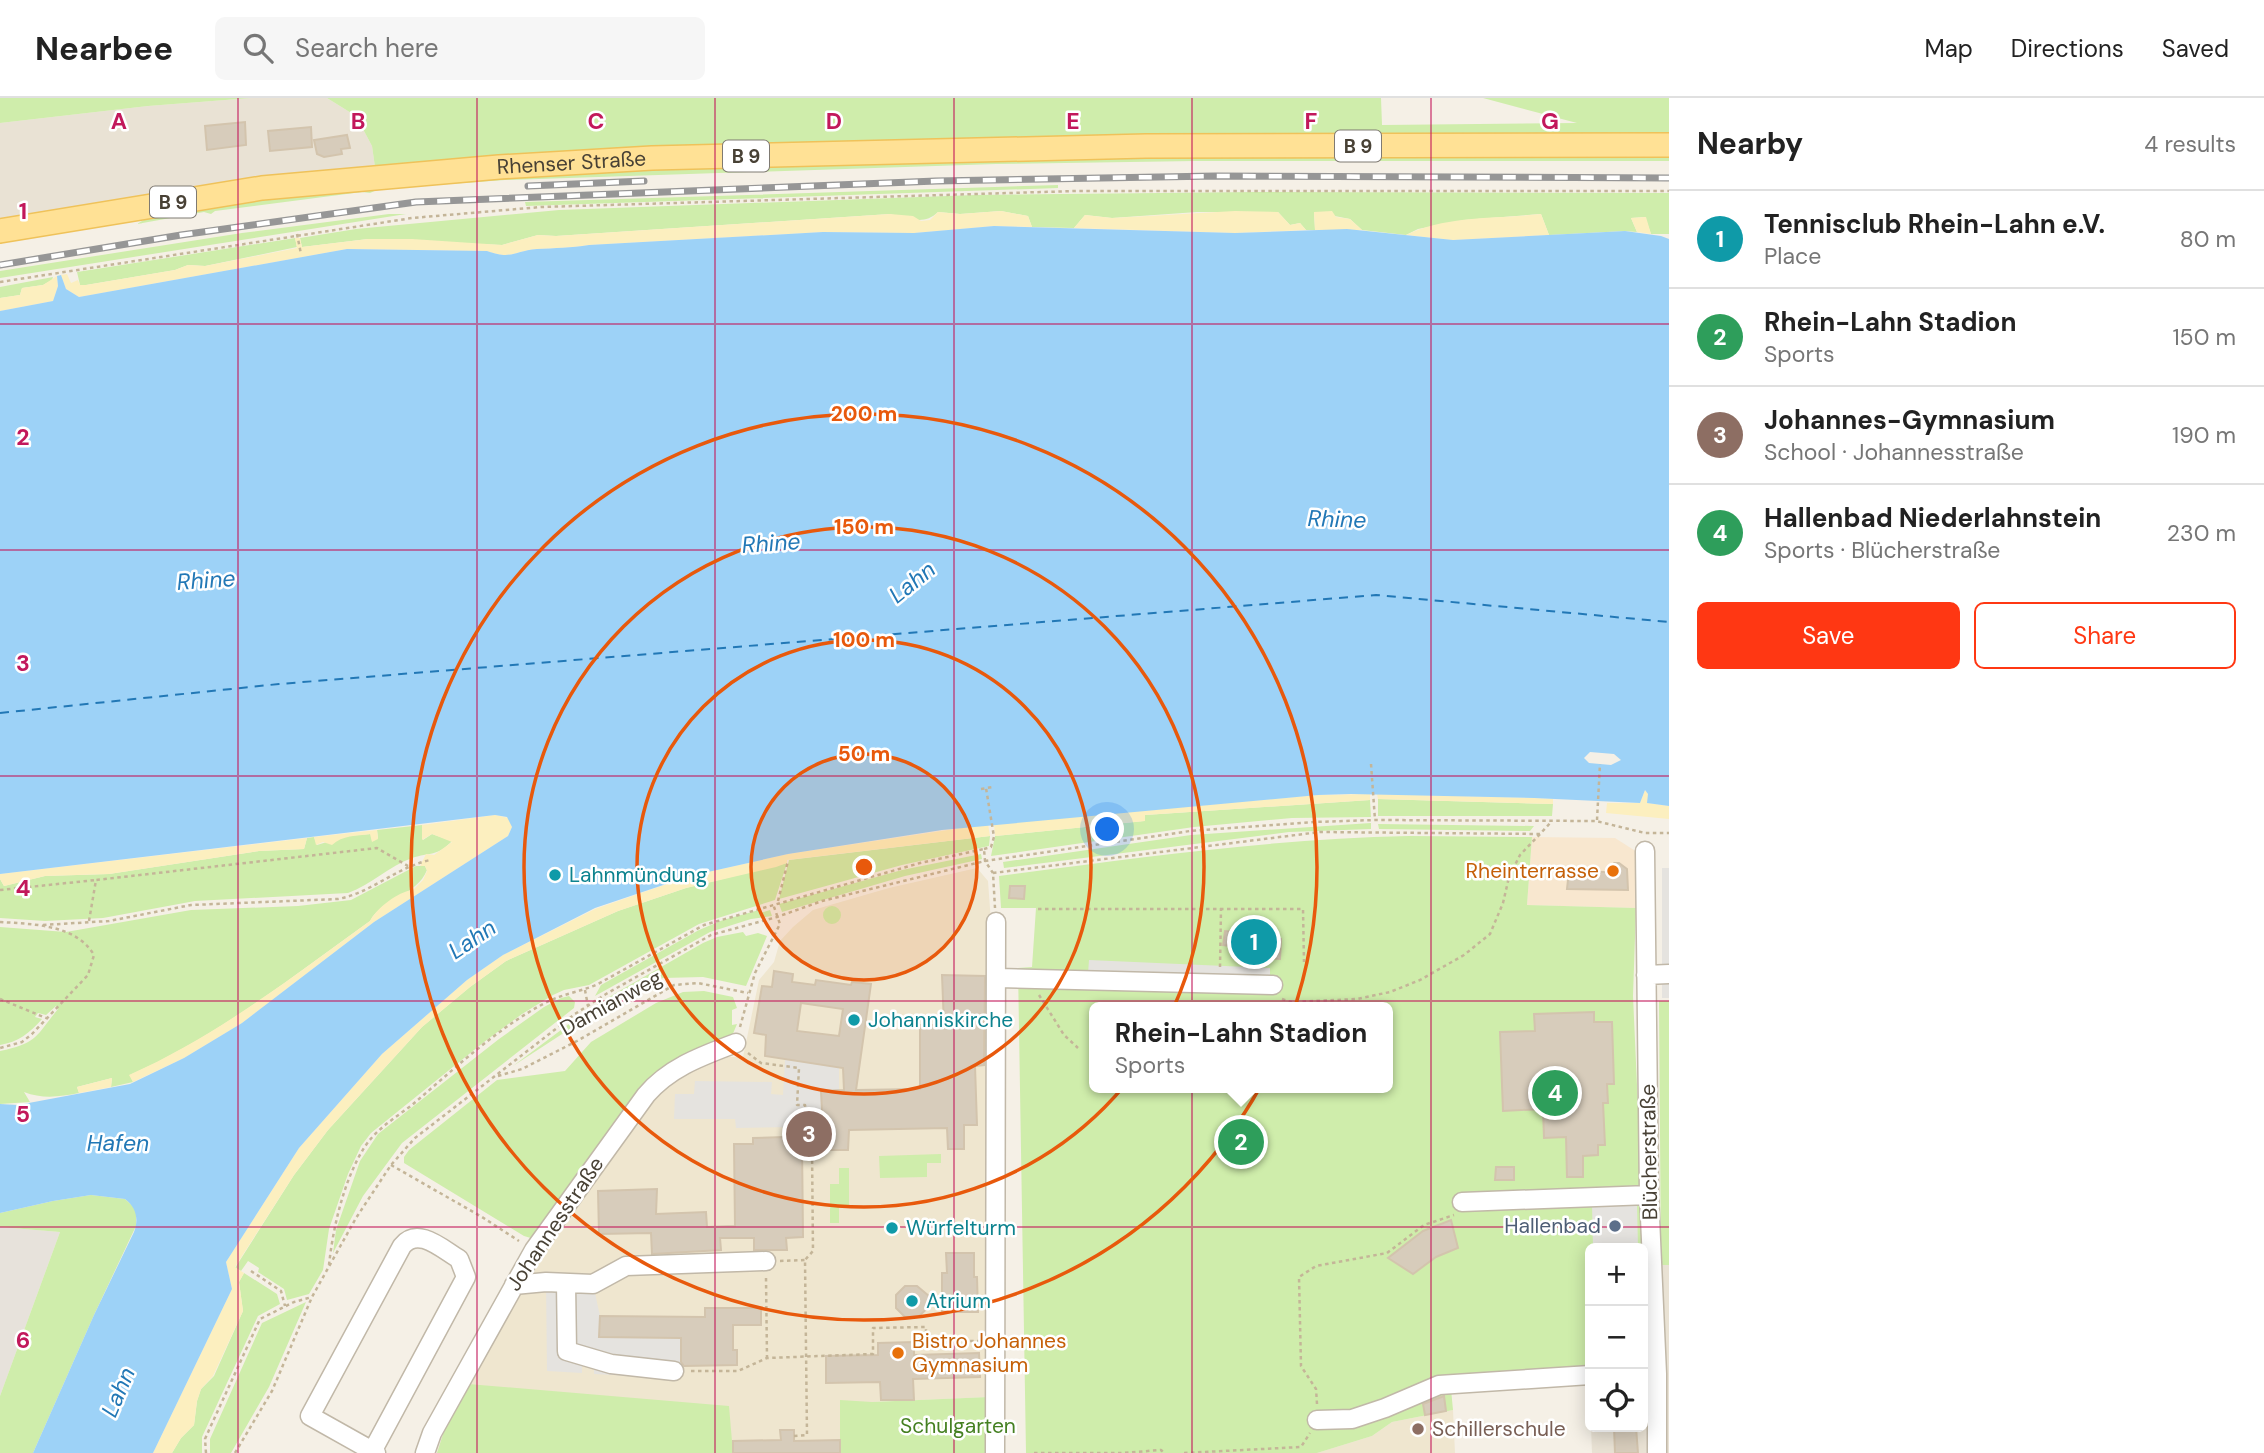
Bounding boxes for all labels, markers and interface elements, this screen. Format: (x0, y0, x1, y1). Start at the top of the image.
search box (215, 17, 705, 80)
text: Nearbee (35, 27, 173, 70)
icon: search (239, 29, 277, 67)
text: Search here (295, 31, 439, 65)
text: Map (1925, 33, 1973, 64)
text: Directions (2011, 33, 2124, 64)
text: Saved (2162, 33, 2229, 64)
text: A (111, 106, 127, 136)
text: B (351, 106, 365, 136)
text: C (588, 106, 604, 136)
text: D (826, 106, 842, 136)
text: E (1066, 106, 1080, 136)
text: F (1305, 106, 1318, 136)
text: G (1541, 106, 1559, 136)
text: Nearby (1697, 124, 1803, 163)
text: 4 results (2144, 129, 2236, 159)
road number: B 9 (1335, 130, 1381, 162)
road number: B 9 (723, 141, 769, 172)
street label: Rhenser Straße (496, 144, 647, 181)
road number: B 9 (150, 186, 196, 218)
text: 1 (19, 196, 27, 226)
text: Tennisclub Rhein-Lahn e.V. (1764, 207, 2105, 241)
text: 1 (1716, 224, 1724, 254)
text: 80 m (2180, 224, 2236, 254)
text: Place (1764, 241, 1821, 271)
text: Rhein-Lahn Stadion (1764, 305, 2017, 339)
text: 2 (1713, 322, 1727, 352)
text: 150 m (2172, 322, 2236, 352)
text: Sports (1764, 339, 1834, 369)
text: 200 m (831, 400, 897, 428)
text: Johannes-Gymnasium (1764, 403, 2055, 437)
text: 3 (1713, 420, 1727, 450)
text: 190 m (2172, 420, 2236, 450)
text: 2 (16, 422, 30, 452)
text: School · Johannesstraße (1764, 437, 2024, 467)
text: Hallenbad Niederlahnstein (1764, 501, 2101, 535)
water label: Rhine (1307, 503, 1367, 535)
text: 150 m (834, 513, 894, 541)
text: 4 (1713, 518, 1727, 548)
text: 230 m (2167, 518, 2236, 548)
water label: Rhine (741, 526, 801, 560)
text: Sports · Blücherstraße (1764, 535, 2000, 565)
water label: Lahn (883, 554, 941, 610)
water label: Rhine (176, 563, 236, 597)
button: Save (1697, 602, 1960, 669)
button: Share (1974, 602, 2236, 669)
text: 100 m (833, 626, 895, 654)
text: 3 (16, 648, 30, 678)
text: 50 m (838, 740, 890, 768)
your location (1090, 812, 1124, 846)
centre of rings (852, 855, 876, 879)
place label: Rheinterrasse (1466, 857, 1599, 885)
place label: Lahnmündung (569, 861, 708, 889)
marker: Rheinterrasse (1605, 863, 1621, 879)
marker: Lahnmündung (547, 867, 563, 883)
text: 4 (16, 873, 31, 903)
water label: Lahn (442, 912, 502, 966)
pin: 1 (1231, 916, 1277, 968)
street label: Damianweg (555, 963, 667, 1042)
popup (1089, 1002, 1393, 1093)
place label: Johanniskirche (868, 1006, 1013, 1034)
marker: Johanniskirche (846, 1012, 862, 1028)
text: Rhein-Lahn Stadion (1115, 1016, 1367, 1050)
text: Sports (1115, 1050, 1185, 1080)
pin: 4 (1532, 1067, 1578, 1119)
street label: Blücherstraße (1634, 1084, 1664, 1220)
text: 5 (16, 1099, 30, 1129)
pin: 3 (786, 1108, 832, 1160)
pin: 2 (1218, 1116, 1264, 1168)
water label: Hafen (87, 1128, 149, 1158)
street label: Johannesstraße (500, 1151, 610, 1297)
place label: Hallenbad (1504, 1212, 1601, 1240)
place label: Würfelturm (906, 1214, 1016, 1242)
marker: Hallenbad (1607, 1218, 1623, 1234)
marker: Würfelturm (884, 1220, 900, 1236)
map controls (1585, 1243, 1648, 1432)
button: + (1585, 1243, 1648, 1306)
place label: Atrium (926, 1287, 991, 1315)
marker: Atrium (904, 1293, 920, 1309)
button: − (1585, 1306, 1648, 1369)
text: 6 (16, 1325, 30, 1355)
place label: Bistro Johannes Gymnasium (912, 1327, 1066, 1379)
marker: Bistro Johannes Gymnasium (890, 1345, 906, 1361)
water label: Lahn (94, 1363, 142, 1421)
button: locate (1585, 1369, 1648, 1432)
park label: Schulgarten (900, 1412, 1016, 1440)
place label: Schillerschule (1432, 1415, 1566, 1443)
marker: Schillerschule (1410, 1421, 1426, 1437)

